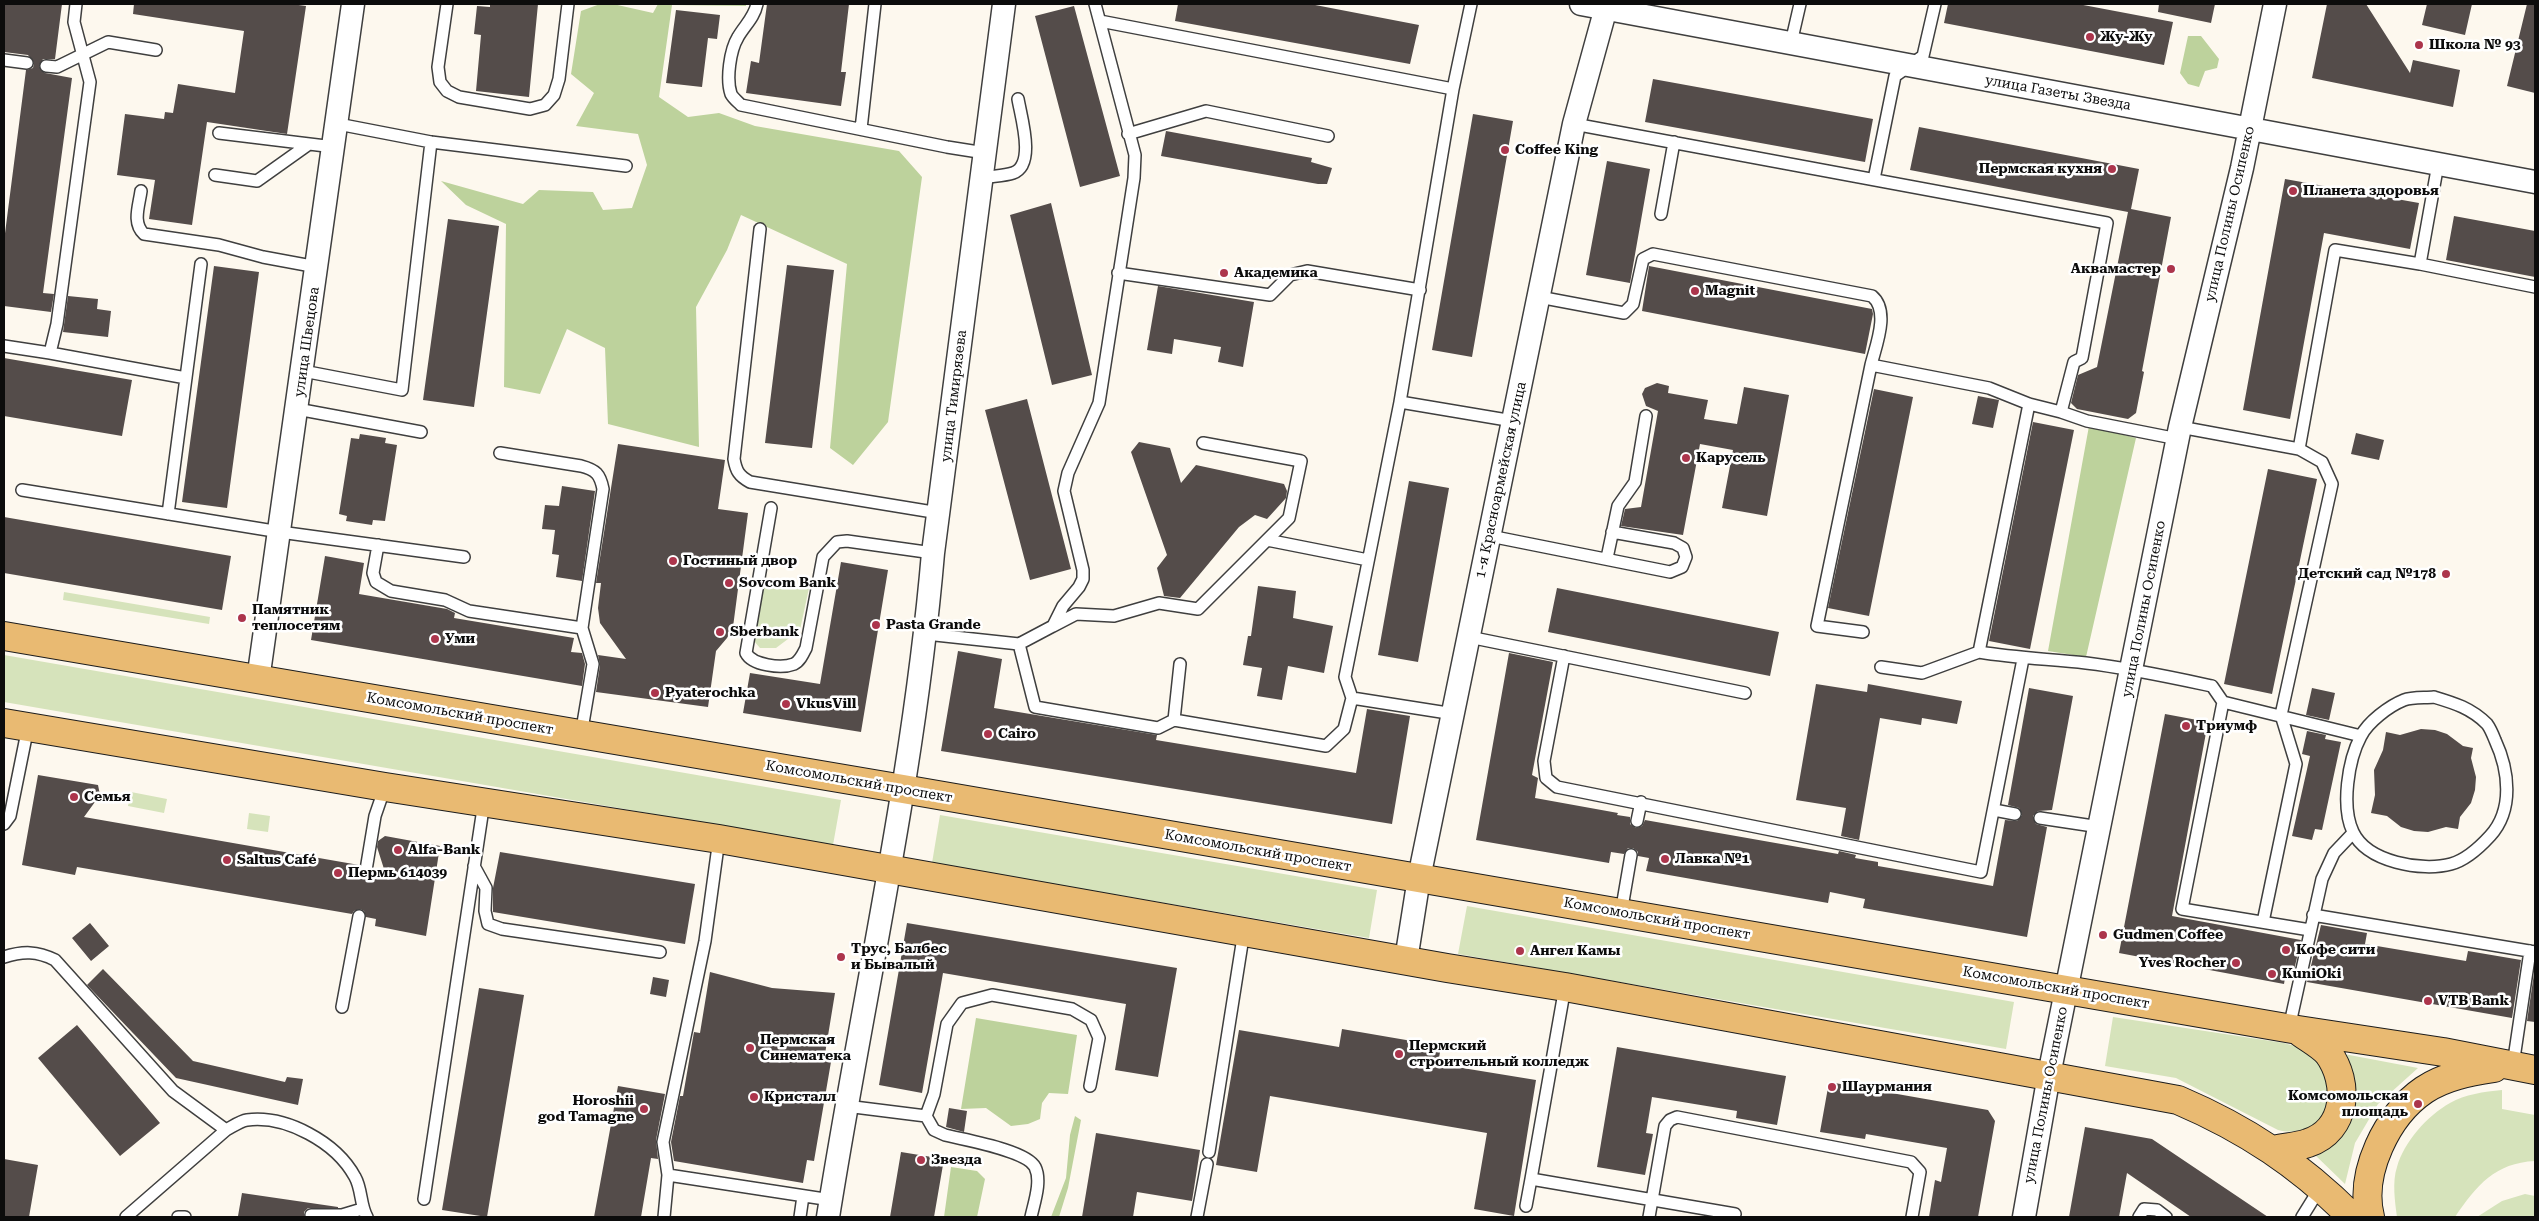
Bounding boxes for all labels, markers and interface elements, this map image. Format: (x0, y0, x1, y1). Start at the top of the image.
place label: Жу-Жу (2100, 29, 2152, 45)
marker: Жу-Жу (2084, 31, 2096, 43)
place label: Школа № 93 (2429, 37, 2521, 53)
marker: Школа № 93 (2413, 39, 2425, 51)
street label: улица Газеты Звезда (1984, 72, 2132, 114)
street label: улица Полины Осипенко (2202, 125, 2258, 303)
place label: Coffee King (1515, 142, 1598, 158)
marker: Coffee King (1499, 144, 1511, 156)
place label: Пермская кухня (1979, 161, 2102, 177)
marker: Пермская кухня (2106, 163, 2118, 175)
place label: Планета здоровья (2303, 183, 2439, 199)
marker: Планета здоровья (2287, 185, 2299, 197)
place label: Аквамастер (2071, 261, 2161, 277)
marker: Аквамастер (2165, 263, 2177, 275)
place label: Академика (1234, 265, 1318, 281)
marker: Академика (1218, 267, 1230, 279)
place label: Magnit (1705, 283, 1755, 299)
marker: Magnit (1689, 285, 1701, 297)
street label: улица Швецова (291, 286, 323, 398)
street label: улица Тимирязева (938, 329, 970, 463)
street label: 1-я Красноармейская улица (1472, 380, 1530, 580)
place label: Карусель (1696, 450, 1766, 466)
marker: Карусель (1680, 452, 1692, 464)
street label: улица Полины Осипенко (2119, 519, 2169, 699)
place label: Гостиный двор (683, 553, 797, 569)
marker: Гостиный двор (667, 555, 679, 567)
place label: Детский сад №178 (2298, 566, 2436, 582)
marker: Детский сад №178 (2440, 568, 2452, 580)
place label: Sovcom Bank (739, 575, 836, 591)
marker: Sovcom Bank (723, 577, 735, 589)
place label: Памятник теплосетям (252, 602, 340, 634)
marker: Памятник теплосетям (236, 612, 248, 624)
place label: Pasta Grande (886, 617, 981, 633)
marker: Pasta Grande (870, 619, 882, 631)
place label: Sberbank (730, 624, 799, 640)
marker: Sberbank (714, 626, 726, 638)
place label: Уми (445, 631, 475, 647)
marker: Уми (429, 633, 441, 645)
place label: Pyaterochka (665, 685, 755, 701)
marker: Pyaterochka (649, 687, 661, 699)
street label: Комсомольский проспект (365, 689, 555, 739)
place label: VkusVill (796, 696, 856, 712)
marker: VkusVill (780, 698, 792, 710)
place label: Триумф (2196, 718, 2257, 734)
marker: Триумф (2180, 720, 2192, 732)
place label: Cairo (998, 726, 1036, 742)
marker: Cairo (982, 728, 994, 740)
street label: Комсомольский проспект (764, 757, 954, 807)
place label: Семья (84, 789, 131, 805)
marker: Семья (68, 791, 80, 803)
street label: Комсомольский проспект (1163, 826, 1353, 876)
place label: Alfa-Bank (408, 842, 480, 858)
marker: Alfa-Bank (392, 844, 404, 856)
place label: Лавка №1 (1675, 851, 1749, 867)
place label: Saltus Café (237, 852, 317, 868)
marker: Лавка №1 (1659, 853, 1671, 865)
marker: Saltus Café (221, 854, 233, 866)
place label: Пермь 614039 (348, 865, 447, 881)
marker: Пермь 614039 (332, 867, 344, 879)
street label: Комсомольский проспект (1562, 894, 1752, 944)
place label: Gudmen Coffee (2113, 927, 2223, 943)
marker: Gudmen Coffee (2097, 929, 2109, 941)
place label: Трус, Балбес и Бывалый (851, 941, 947, 974)
place label: Кофе сити (2296, 942, 2375, 958)
place label: Ангел Камы (1530, 943, 1620, 959)
marker: Кофе сити (2280, 944, 2292, 956)
marker: Ангел Камы (1514, 945, 1526, 957)
marker: Трус, Балбес и Бывалый (835, 951, 847, 963)
place label: Yves Rocher (2139, 955, 2226, 971)
marker: Yves Rocher (2230, 957, 2242, 969)
street label: Комсомольский проспект (1961, 963, 2151, 1013)
place label: KuniOki (2282, 966, 2341, 982)
marker: KuniOki (2266, 968, 2278, 980)
place label: VTB Bank (2438, 993, 2509, 1009)
marker: VTB Bank (2422, 995, 2434, 1007)
street label: улица Полины Осипенко (2021, 1005, 2071, 1185)
place label: Пермская Синематека (760, 1032, 851, 1064)
place label: Пермский строительный колледж (1409, 1038, 1589, 1070)
marker: Пермская Синематека (744, 1042, 756, 1054)
marker: Пермский строительный колледж (1393, 1048, 1405, 1060)
place label: Шаурмания (1842, 1079, 1932, 1095)
marker: Шаурмания (1826, 1081, 1838, 1093)
place label: Комсомольская площадь (2288, 1088, 2408, 1120)
place label: Кристалл (764, 1089, 836, 1105)
marker: Кристалл (748, 1091, 760, 1103)
place label: Horoshii god Tamagne (538, 1093, 634, 1126)
marker: Комсомольская площадь (2412, 1098, 2424, 1110)
marker: Horoshii god Tamagne (638, 1103, 650, 1115)
place label: Звезда (931, 1152, 982, 1168)
marker: Звезда (915, 1154, 927, 1166)

